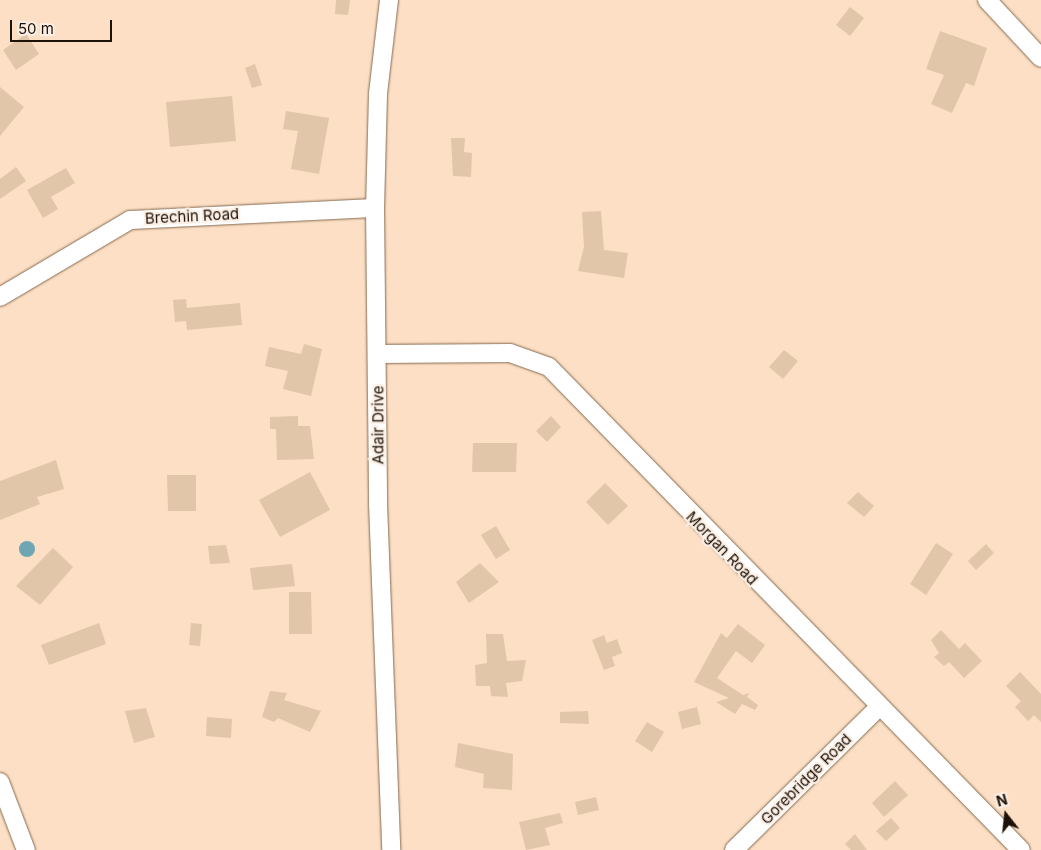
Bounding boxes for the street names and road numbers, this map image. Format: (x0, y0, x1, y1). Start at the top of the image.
street label: Brechin Road (144, 205, 240, 227)
street label: Adair Drive (369, 386, 387, 464)
street label: Morgan Road (683, 508, 761, 588)
street label: Gorebridge Road (757, 730, 855, 828)

